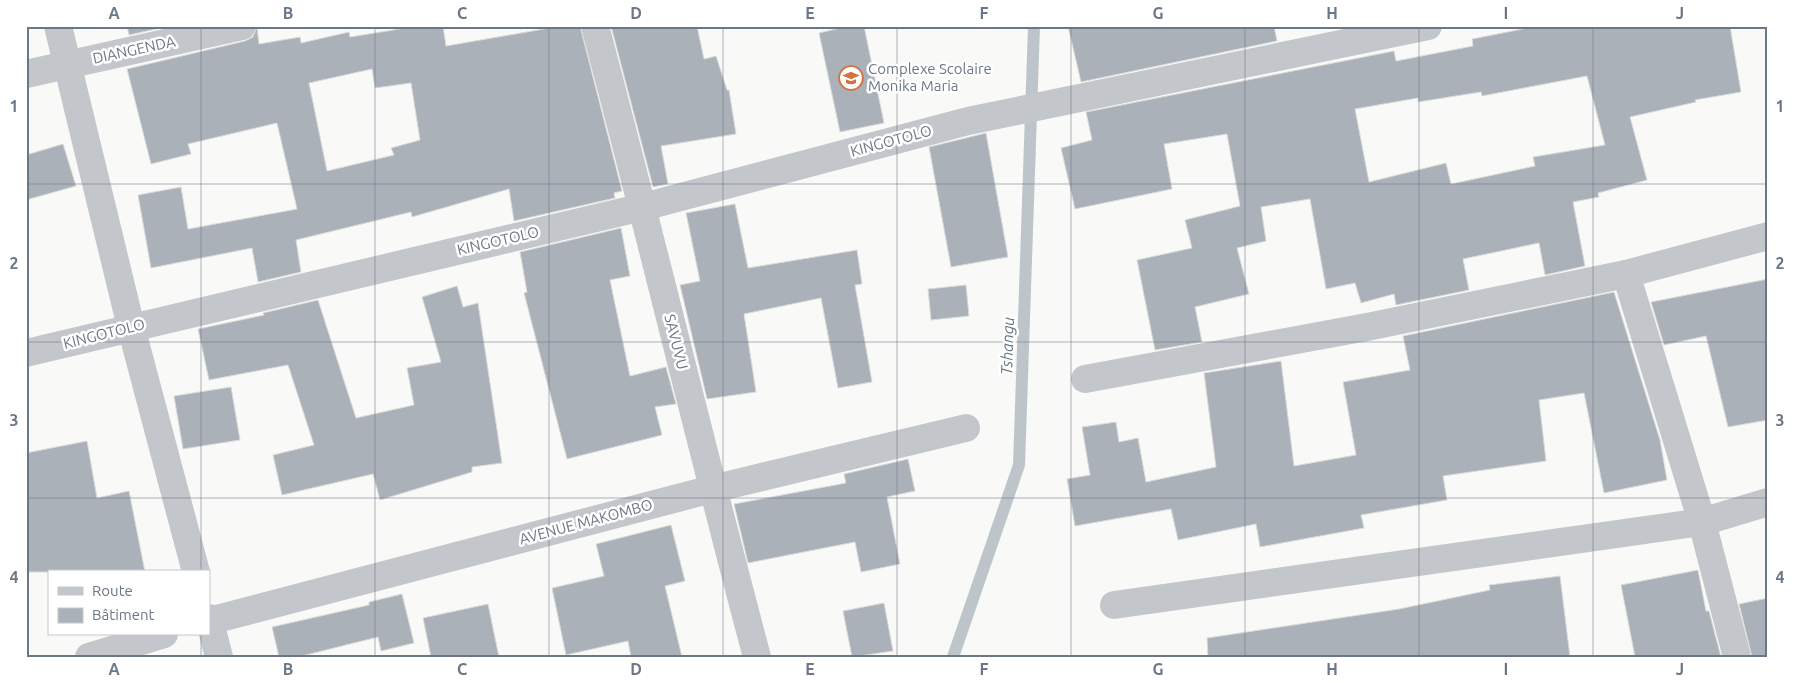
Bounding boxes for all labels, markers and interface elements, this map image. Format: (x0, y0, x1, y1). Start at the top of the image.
text: A (108, 4, 120, 22)
text: B (283, 4, 293, 22)
text: C (457, 4, 467, 22)
text: D (630, 4, 642, 22)
text: E (805, 4, 815, 22)
text: F (980, 4, 989, 22)
text: G (1152, 4, 1164, 22)
text: H (1326, 4, 1338, 22)
text: I (1504, 4, 1508, 22)
text: J (1676, 4, 1684, 22)
street label: DIANGENDA (91, 32, 177, 67)
place label: Complexe Scolaire Monika Maria (868, 60, 992, 94)
school or university icon: Complexe Scolaire Monika Maria (838, 65, 864, 91)
text: 1 (9, 97, 19, 115)
text: 1 (1775, 97, 1785, 115)
street label: KINGOTOLO (848, 121, 933, 160)
street label: KINGOTOLO (455, 223, 541, 258)
text: 2 (9, 254, 19, 272)
text: 2 (1775, 254, 1785, 272)
street label: SAVUVU (661, 312, 692, 371)
street label: KINGOTOLO (61, 315, 146, 352)
water label: Tshangu (997, 316, 1017, 375)
text: 3 (9, 411, 19, 429)
text: 3 (1775, 411, 1785, 429)
street label: AVENUE MAKOMBO (517, 496, 654, 547)
text: 4 (9, 568, 19, 586)
text: 4 (1775, 568, 1785, 586)
legend (48, 570, 210, 636)
text: Route (92, 582, 133, 599)
text: Bâtiment (92, 606, 155, 623)
text: A (108, 660, 120, 678)
text: B (283, 660, 293, 678)
text: C (457, 660, 467, 678)
text: D (630, 660, 642, 678)
text: E (805, 660, 815, 678)
text: F (980, 660, 989, 678)
text: G (1152, 660, 1164, 678)
text: H (1326, 660, 1338, 678)
text: I (1504, 660, 1508, 678)
text: J (1676, 660, 1684, 678)

